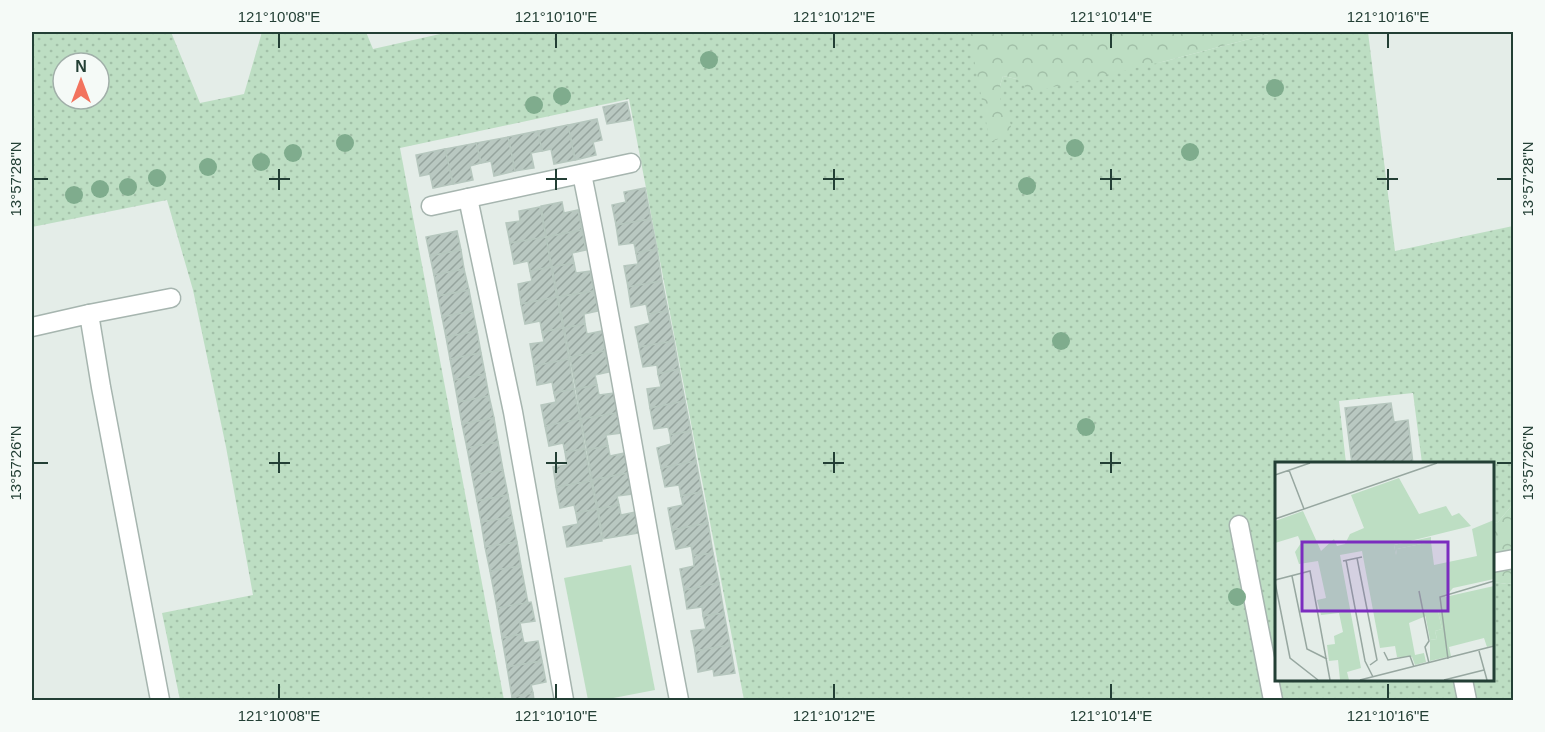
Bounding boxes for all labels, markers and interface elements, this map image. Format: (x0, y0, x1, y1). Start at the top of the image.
text: 121°10'08"E (238, 8, 320, 25)
text: 121°10'10"E (515, 8, 597, 25)
text: 121°10'12"E (793, 8, 875, 25)
text: 121°10'14"E (1070, 8, 1152, 25)
text: 121°10'16"E (1347, 8, 1429, 25)
north arrow (51, 51, 111, 111)
text: N (75, 58, 87, 75)
text: 13°57'28"N (7, 141, 24, 217)
text: 13°57'28"N (1519, 141, 1536, 217)
text: 13°57'26"N (7, 425, 24, 501)
text: 13°57'26"N (1519, 425, 1536, 501)
inset map (1275, 462, 1494, 681)
text: 121°10'08"E (238, 707, 320, 724)
text: 121°10'10"E (515, 707, 597, 724)
text: 121°10'12"E (793, 707, 875, 724)
text: 121°10'14"E (1070, 707, 1152, 724)
text: 121°10'16"E (1347, 707, 1429, 724)

